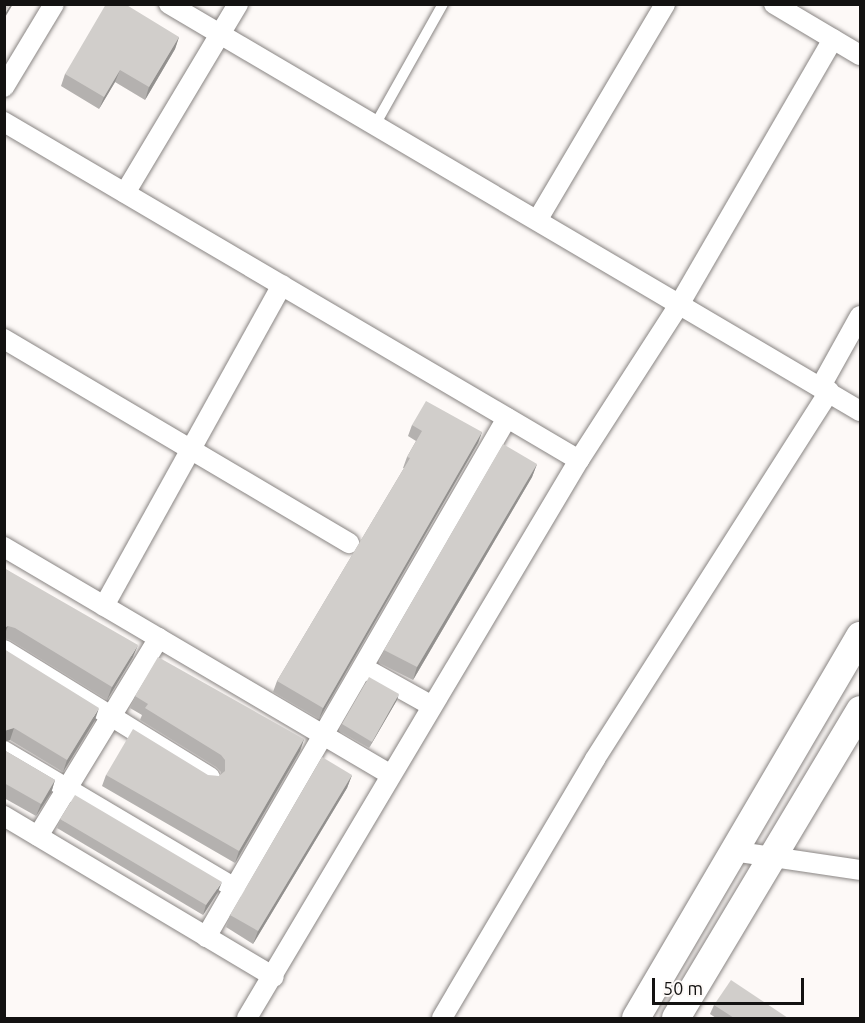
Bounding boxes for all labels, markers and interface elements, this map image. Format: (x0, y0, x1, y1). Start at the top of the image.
scale bar (655, 966, 806, 1004)
text: 50 m (663, 978, 703, 998)

